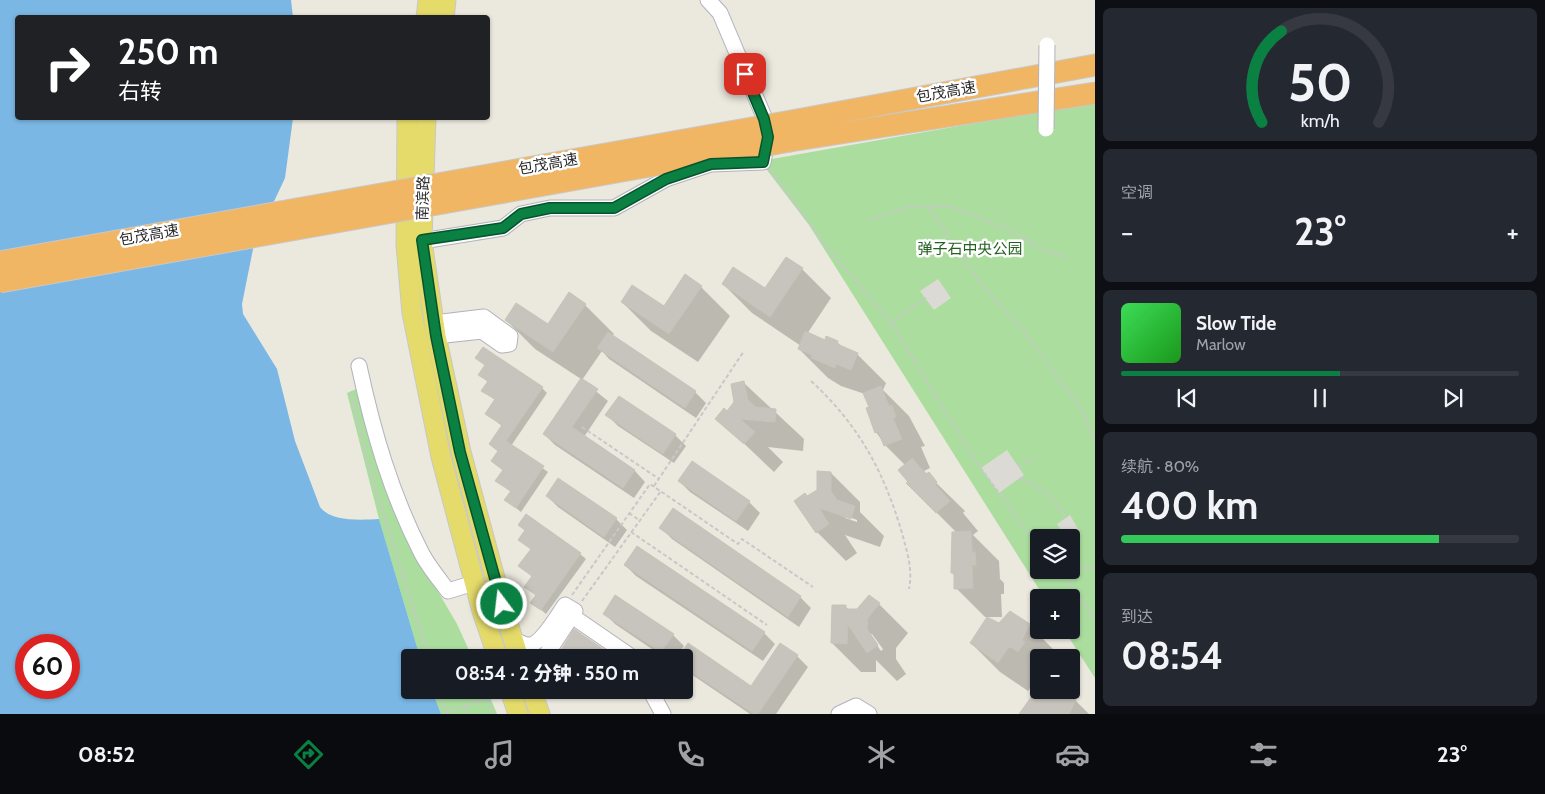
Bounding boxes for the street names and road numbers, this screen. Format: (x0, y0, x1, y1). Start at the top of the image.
street label: 包茂高速 (915, 78, 977, 106)
street label: 包茂高速 (517, 150, 579, 178)
street label: 南滨路 (413, 175, 433, 221)
street label: 包茂高速 (118, 221, 180, 249)

